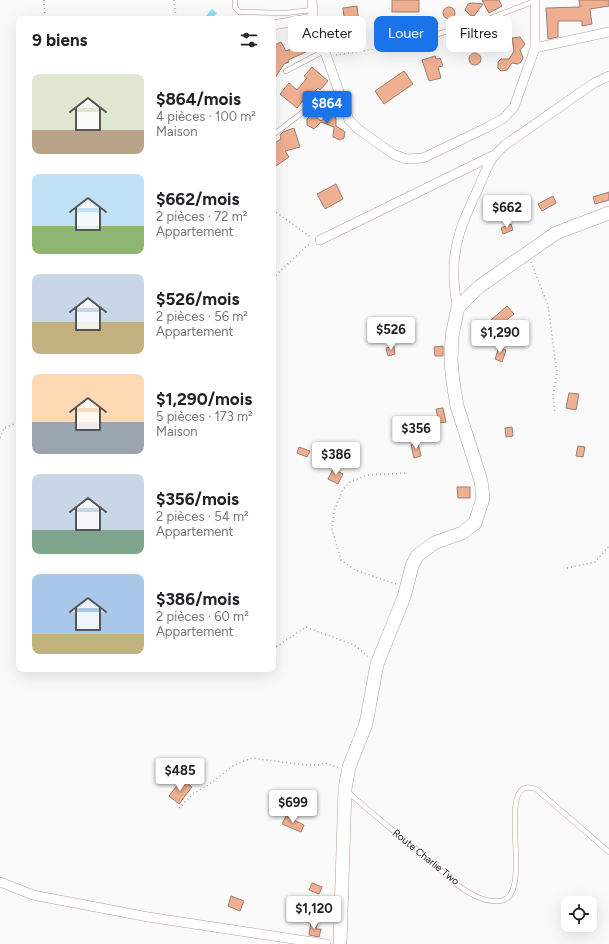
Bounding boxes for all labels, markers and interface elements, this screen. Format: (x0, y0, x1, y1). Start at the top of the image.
chip: Acheter (288, 16, 366, 52)
chip: Louer (374, 16, 438, 52)
chip: Filtres (446, 16, 512, 52)
icon: filters (238, 29, 260, 51)
text: 9 biens (32, 30, 88, 50)
text: $864/mois (156, 89, 241, 109)
icon: home (64, 90, 112, 138)
pin: $864 (303, 91, 351, 125)
text: $864 (312, 96, 342, 111)
text: 4 pièces · 100 m² (156, 109, 256, 124)
text: Maison (156, 124, 198, 139)
text: $662/mois (156, 189, 239, 209)
icon: home (64, 190, 112, 238)
pin: $662 (483, 195, 531, 229)
text: $662 (492, 200, 522, 215)
text: 2 pièces · 72 m² (156, 209, 247, 224)
text: Appartement (156, 224, 234, 239)
text: $526/mois (156, 289, 239, 309)
icon: home (64, 290, 112, 338)
text: 2 pièces · 56 m² (156, 309, 248, 324)
pin: $526 (367, 317, 415, 351)
pin: $1,290 (467, 320, 533, 354)
text: $526 (376, 322, 406, 337)
text: Appartement (156, 324, 234, 339)
text: $1,290 (480, 325, 520, 340)
text: $1,290/mois (156, 389, 252, 409)
icon: home (64, 390, 112, 438)
text: 5 pièces · 173 m² (156, 409, 253, 424)
pin: $356 (392, 416, 440, 450)
text: $356 (401, 421, 431, 436)
text: Maison (156, 424, 198, 439)
pin: $386 (312, 442, 360, 476)
text: $386 (321, 447, 351, 462)
text: $356/mois (156, 489, 239, 509)
icon: home (64, 490, 112, 538)
text: 2 pièces · 54 m² (156, 509, 249, 524)
text: Appartement (156, 524, 234, 539)
text: $386/mois (156, 589, 240, 609)
icon: home (64, 590, 112, 638)
text: 2 pièces · 60 m² (156, 609, 249, 624)
text: Appartement (156, 624, 234, 639)
pin: $485 (156, 758, 204, 792)
text: $485 (165, 763, 195, 778)
pin: $699 (269, 790, 317, 824)
text: $699 (278, 795, 308, 810)
street label: Route Charlie Two (390, 826, 462, 888)
pin: $1,120 (281, 896, 347, 930)
map controls (561, 896, 597, 932)
button: locate (561, 896, 597, 932)
text: $1,120 (295, 901, 333, 916)

